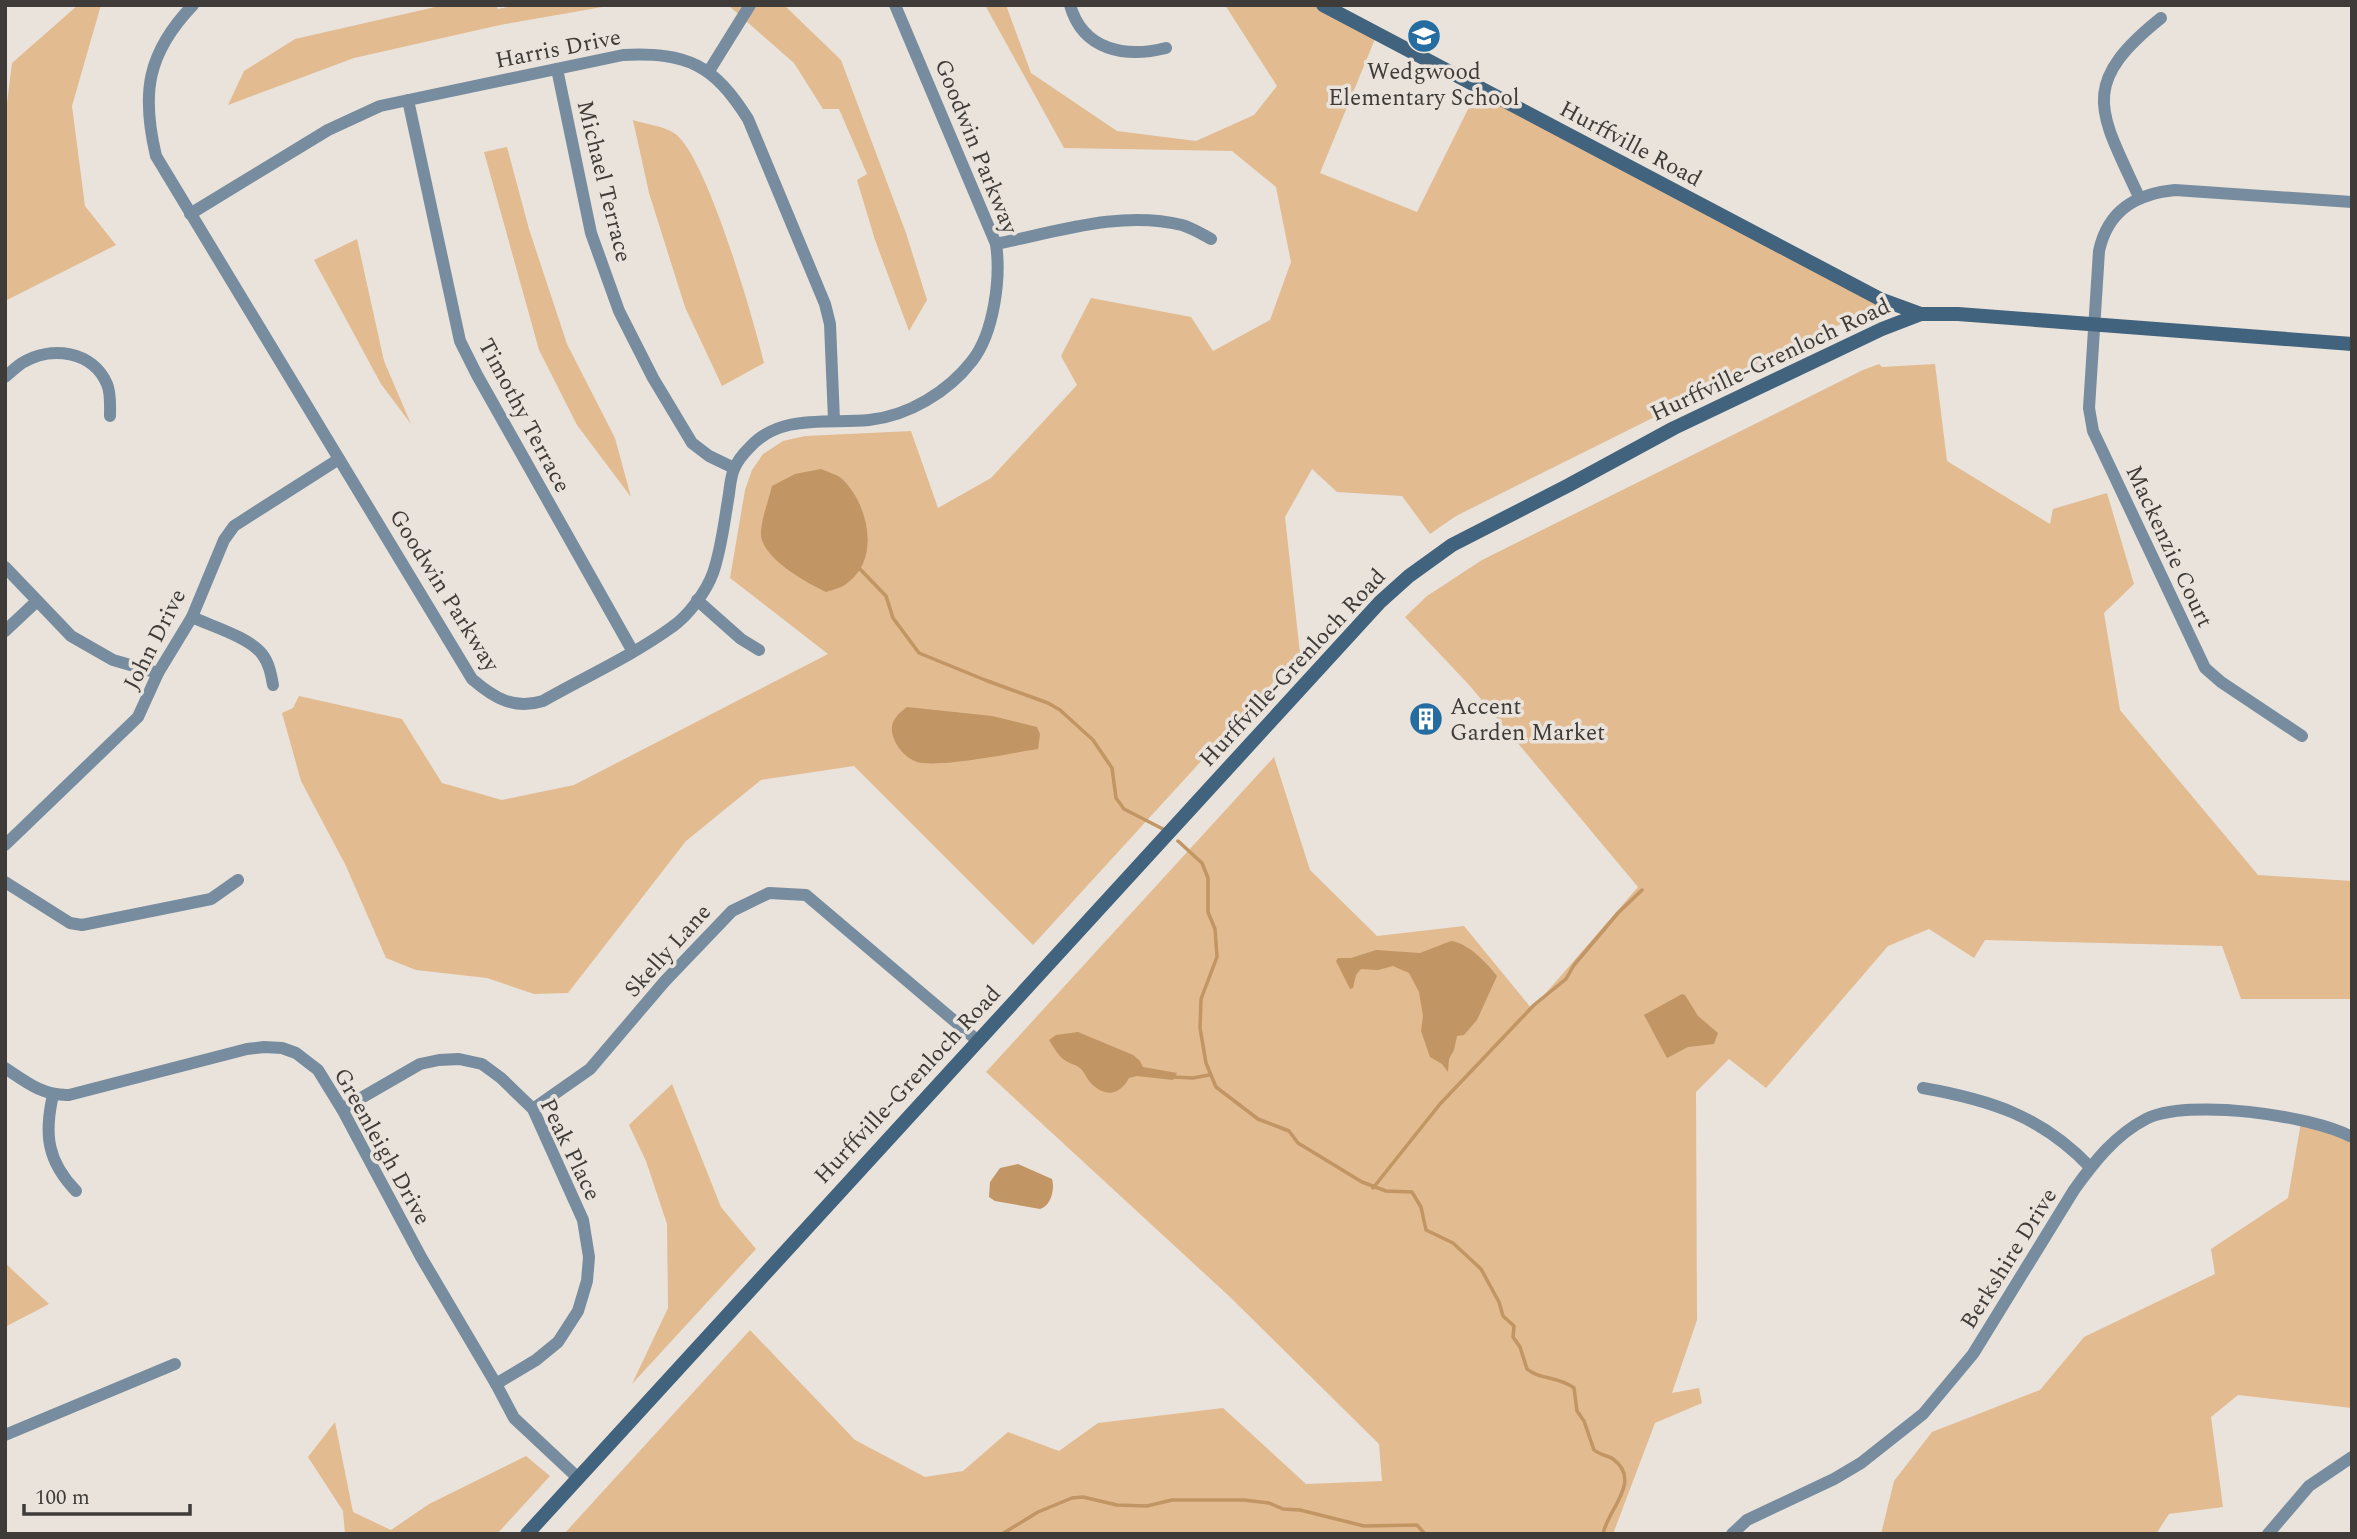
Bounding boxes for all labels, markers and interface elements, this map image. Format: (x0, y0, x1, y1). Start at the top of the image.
school or university icon: Wedgwood Elementary School (1405, 17, 1443, 55)
street label: Harris Drive (492, 20, 624, 79)
street label: Goodwin Parkway (925, 54, 1027, 240)
place label: Wedgwood Elementary School (1328, 55, 1520, 116)
street label: Hurffville Road (1553, 92, 1708, 197)
street label: Michael Terrace (567, 97, 641, 266)
street label: Hurffville-Grenloch Road (1645, 289, 1896, 431)
street label: Timothy Terrace (468, 332, 579, 499)
street label: Mackenzie Court (2116, 460, 2222, 634)
street label: Goodwin Parkway (380, 503, 508, 680)
street label: Hurffville-Grenloch Road (1191, 561, 1395, 775)
street label: John Drive (115, 583, 196, 697)
place label: Accent Garden Market (1450, 690, 1605, 751)
building icon: Accent Garden Market (1407, 700, 1445, 738)
street label: Skelly Lane (616, 896, 720, 1006)
street label: Hurffville-Grenloch Road (806, 978, 1010, 1192)
street label: Greenleigh Drive (324, 1062, 439, 1232)
street label: Peak Place (530, 1093, 609, 1207)
street label: Berkshire Drive (1952, 1181, 2067, 1336)
scale bar (24, 1472, 191, 1516)
text: 100 m (35, 1482, 90, 1514)

